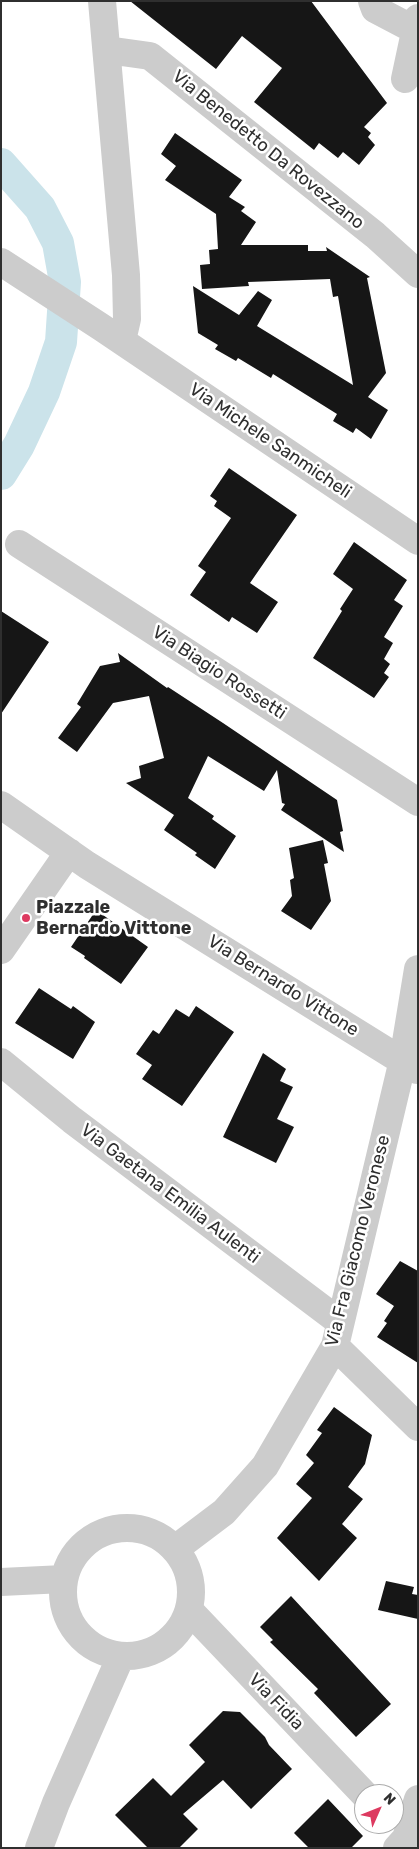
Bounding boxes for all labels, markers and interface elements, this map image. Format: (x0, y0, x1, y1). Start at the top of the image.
street label: Via Benedetto Da Rovezzano (168, 66, 368, 234)
street label: Via Michele Sanmicheli (185, 379, 355, 503)
street label: Via Biagio Rossetti (148, 622, 290, 724)
place label: Piazzale Bernardo Vittone (36, 897, 192, 940)
marker: Piazzale Bernardo Vittone (20, 912, 32, 924)
street label: Via Bernardo Vittone (204, 931, 362, 1041)
street label: Via Gaetana Emilia Aulenti (76, 1120, 264, 1268)
street label: Via Fra Giacomo Veronese (321, 1133, 395, 1349)
street label: Via Fidia (244, 1669, 308, 1735)
north arrow (354, 1784, 404, 1834)
text: N (380, 1789, 399, 1808)

